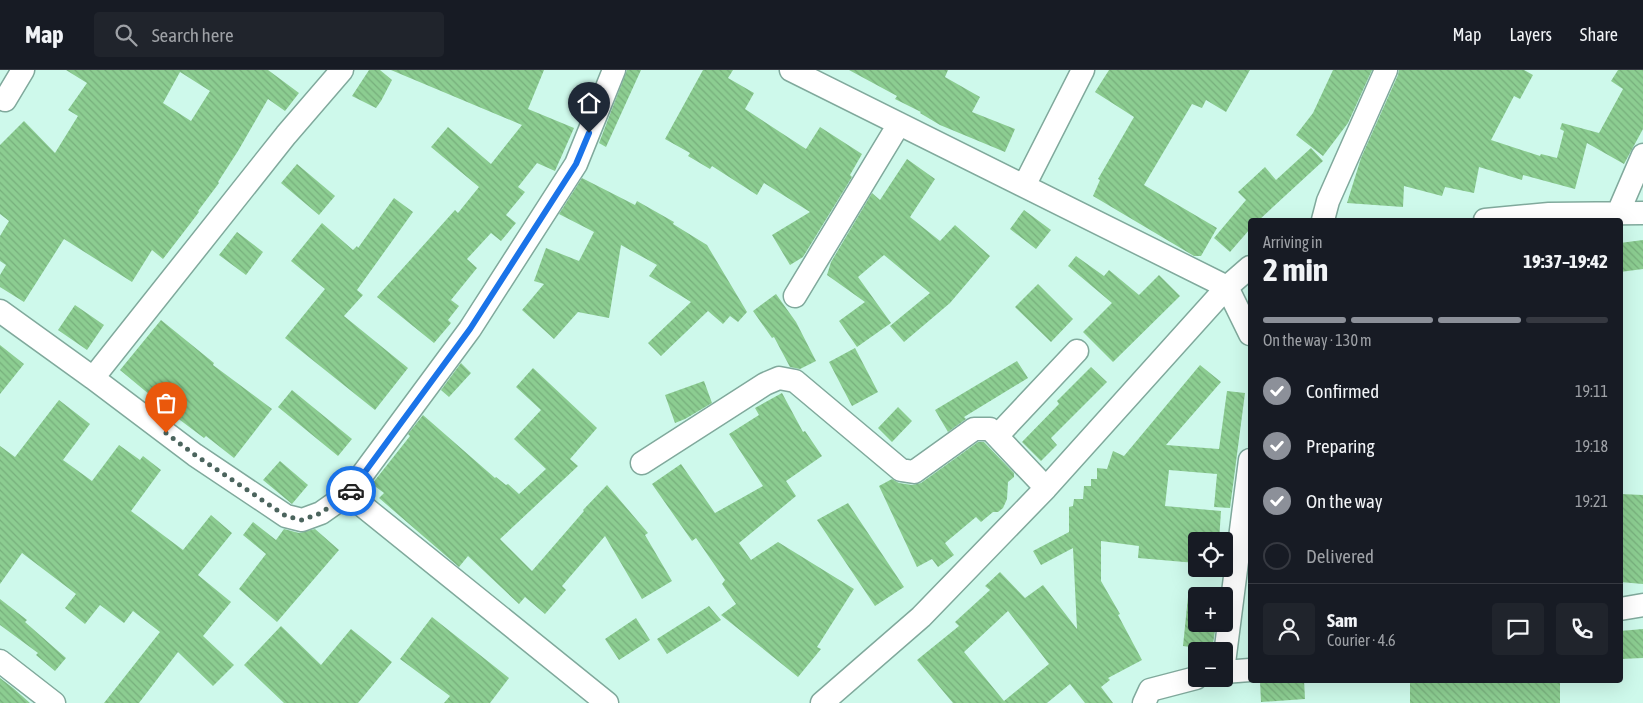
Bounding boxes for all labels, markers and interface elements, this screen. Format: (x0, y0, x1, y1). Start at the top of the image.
search box (94, 12, 444, 57)
text: Map (25, 21, 64, 48)
icon: search (112, 21, 140, 49)
text: Search here (152, 24, 234, 46)
text: Map (1452, 24, 1481, 45)
text: Layers (1509, 24, 1552, 45)
text: Share (1580, 24, 1618, 45)
pin (568, 82, 610, 133)
icon: home (575, 89, 603, 117)
text: Arriving in (1263, 233, 1323, 251)
text: 19:37–19:42 (1523, 250, 1608, 272)
text: 2 min (1263, 251, 1328, 288)
text: On the way · 130 m (1263, 331, 1372, 349)
icon: check (1263, 377, 1291, 405)
text: Confirmed (1306, 380, 1379, 402)
pin (145, 382, 187, 433)
text: 19:11 (1575, 382, 1608, 400)
icon: bag (152, 389, 180, 417)
icon: check (1263, 432, 1291, 460)
text: Preparing (1306, 435, 1375, 457)
text: 19:18 (1575, 437, 1608, 455)
courier (326, 466, 376, 516)
icon: car (337, 477, 365, 505)
icon: check (1263, 487, 1291, 515)
text: On the way (1306, 490, 1383, 512)
text: 19:21 (1575, 492, 1608, 510)
map controls (1188, 532, 1233, 687)
button: locate (1188, 532, 1233, 577)
text: Delivered (1306, 545, 1374, 567)
button: + (1188, 587, 1233, 632)
button: person (1263, 603, 1315, 655)
button: chat (1492, 603, 1544, 655)
button: phone (1556, 603, 1608, 655)
text: Sam (1327, 609, 1358, 631)
text: Courier · 4.6 (1327, 631, 1396, 649)
button: − (1188, 642, 1233, 687)

